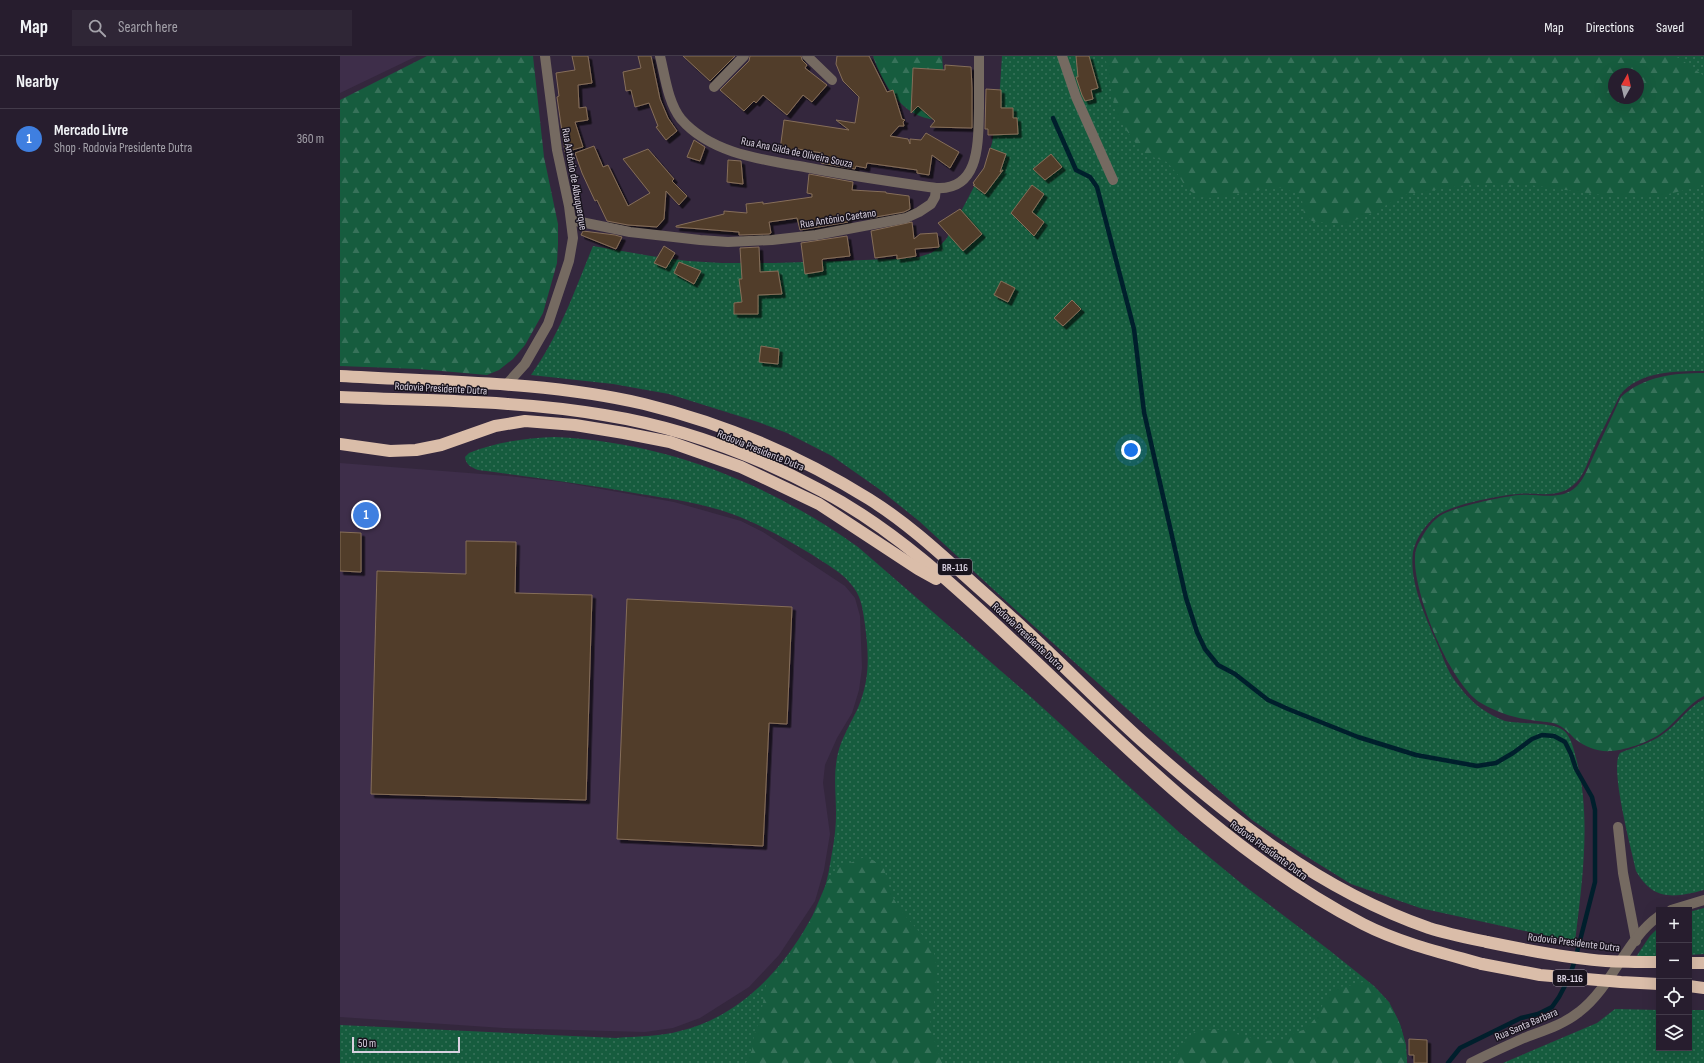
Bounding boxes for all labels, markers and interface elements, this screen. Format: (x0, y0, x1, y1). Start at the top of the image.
search box (72, 10, 352, 46)
text: Map (20, 16, 48, 39)
icon: search (86, 17, 108, 39)
text: Search here (118, 18, 178, 37)
text: Map (1544, 19, 1564, 36)
text: Directions (1586, 19, 1634, 36)
text: Saved (1656, 19, 1684, 36)
north arrow (1608, 68, 1644, 104)
text: Nearby (16, 72, 59, 92)
text: Mercado Livre (54, 121, 128, 140)
street label: Rua Antônio de Albuquerque (559, 127, 590, 231)
text: 1 (26, 131, 32, 147)
text: 360 m (297, 131, 324, 147)
street label: Rua Ana Gilda de Oliveira Souza (740, 134, 854, 171)
text: Shop · Rodovia Presidente Dutra (54, 140, 192, 156)
street label: Rua Antônio Caetano (799, 206, 877, 231)
street label: Rodovia Presidente Dutra (394, 380, 488, 397)
street label: Rodovia Presidente Dutra (715, 427, 806, 474)
your location (1121, 440, 1141, 460)
pin: 1 (353, 500, 379, 530)
road number: BR-116 (938, 559, 972, 575)
street label: Rodovia Presidente Dutra (989, 600, 1066, 673)
street label: Rodovia Presidente Dutra (1227, 818, 1310, 883)
map controls (1656, 907, 1692, 1051)
button: + (1656, 907, 1692, 943)
street label: Rodovia Presidente Dutra (1527, 930, 1621, 955)
button: − (1656, 943, 1692, 979)
road number: BR-116 (1553, 970, 1587, 986)
button: locate (1656, 979, 1692, 1015)
street label: Rua Santa Barbara (1493, 1005, 1560, 1044)
button: layers (1656, 1015, 1692, 1051)
scale bar (352, 1035, 460, 1054)
text: 50 m (358, 1037, 376, 1050)

